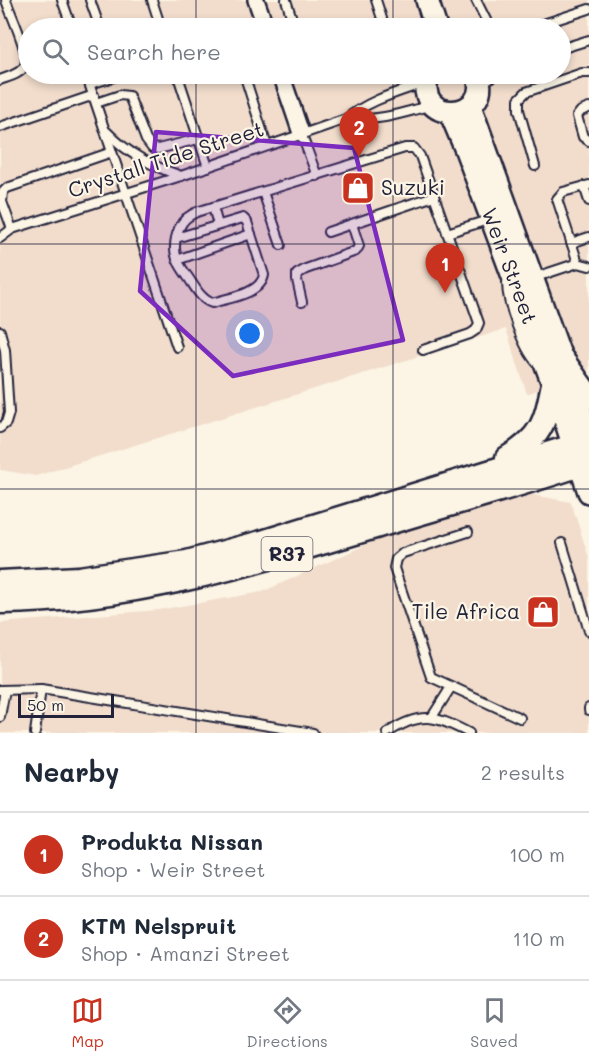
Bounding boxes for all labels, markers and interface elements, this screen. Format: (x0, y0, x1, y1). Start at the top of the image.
search box (18, 18, 571, 84)
icon: search (39, 35, 72, 68)
text: Search here (87, 37, 221, 66)
pin: 2 (340, 108, 378, 157)
street label: Crystall Tide Street (64, 114, 267, 203)
shop icon: Suzuki (340, 170, 376, 206)
place label: Suzuki (381, 173, 445, 200)
street label: Weir Street (477, 204, 544, 327)
pin: 1 (426, 244, 464, 293)
your location (235, 319, 264, 348)
road number: R37 (262, 537, 312, 571)
shop icon: Tile Africa (525, 594, 561, 630)
place label: Tile Africa (412, 597, 520, 624)
scale bar (18, 691, 114, 718)
text: 50 m (27, 694, 64, 715)
text: Nearby (24, 755, 119, 789)
text: 2 results (481, 759, 565, 785)
text: Produkta Nissan (81, 827, 263, 856)
text: 1 (39, 841, 48, 867)
text: 100 m (509, 841, 565, 867)
text: Shop · Weir Street (81, 856, 265, 882)
text: KTM Nelspruit (81, 911, 236, 940)
text: 2 (38, 925, 49, 951)
text: 110 m (512, 925, 565, 951)
text: Shop · Amanzi Street (81, 940, 290, 966)
tab: Map (71, 994, 104, 1051)
tab: Directions (247, 994, 328, 1051)
tab: Saved (470, 994, 518, 1051)

